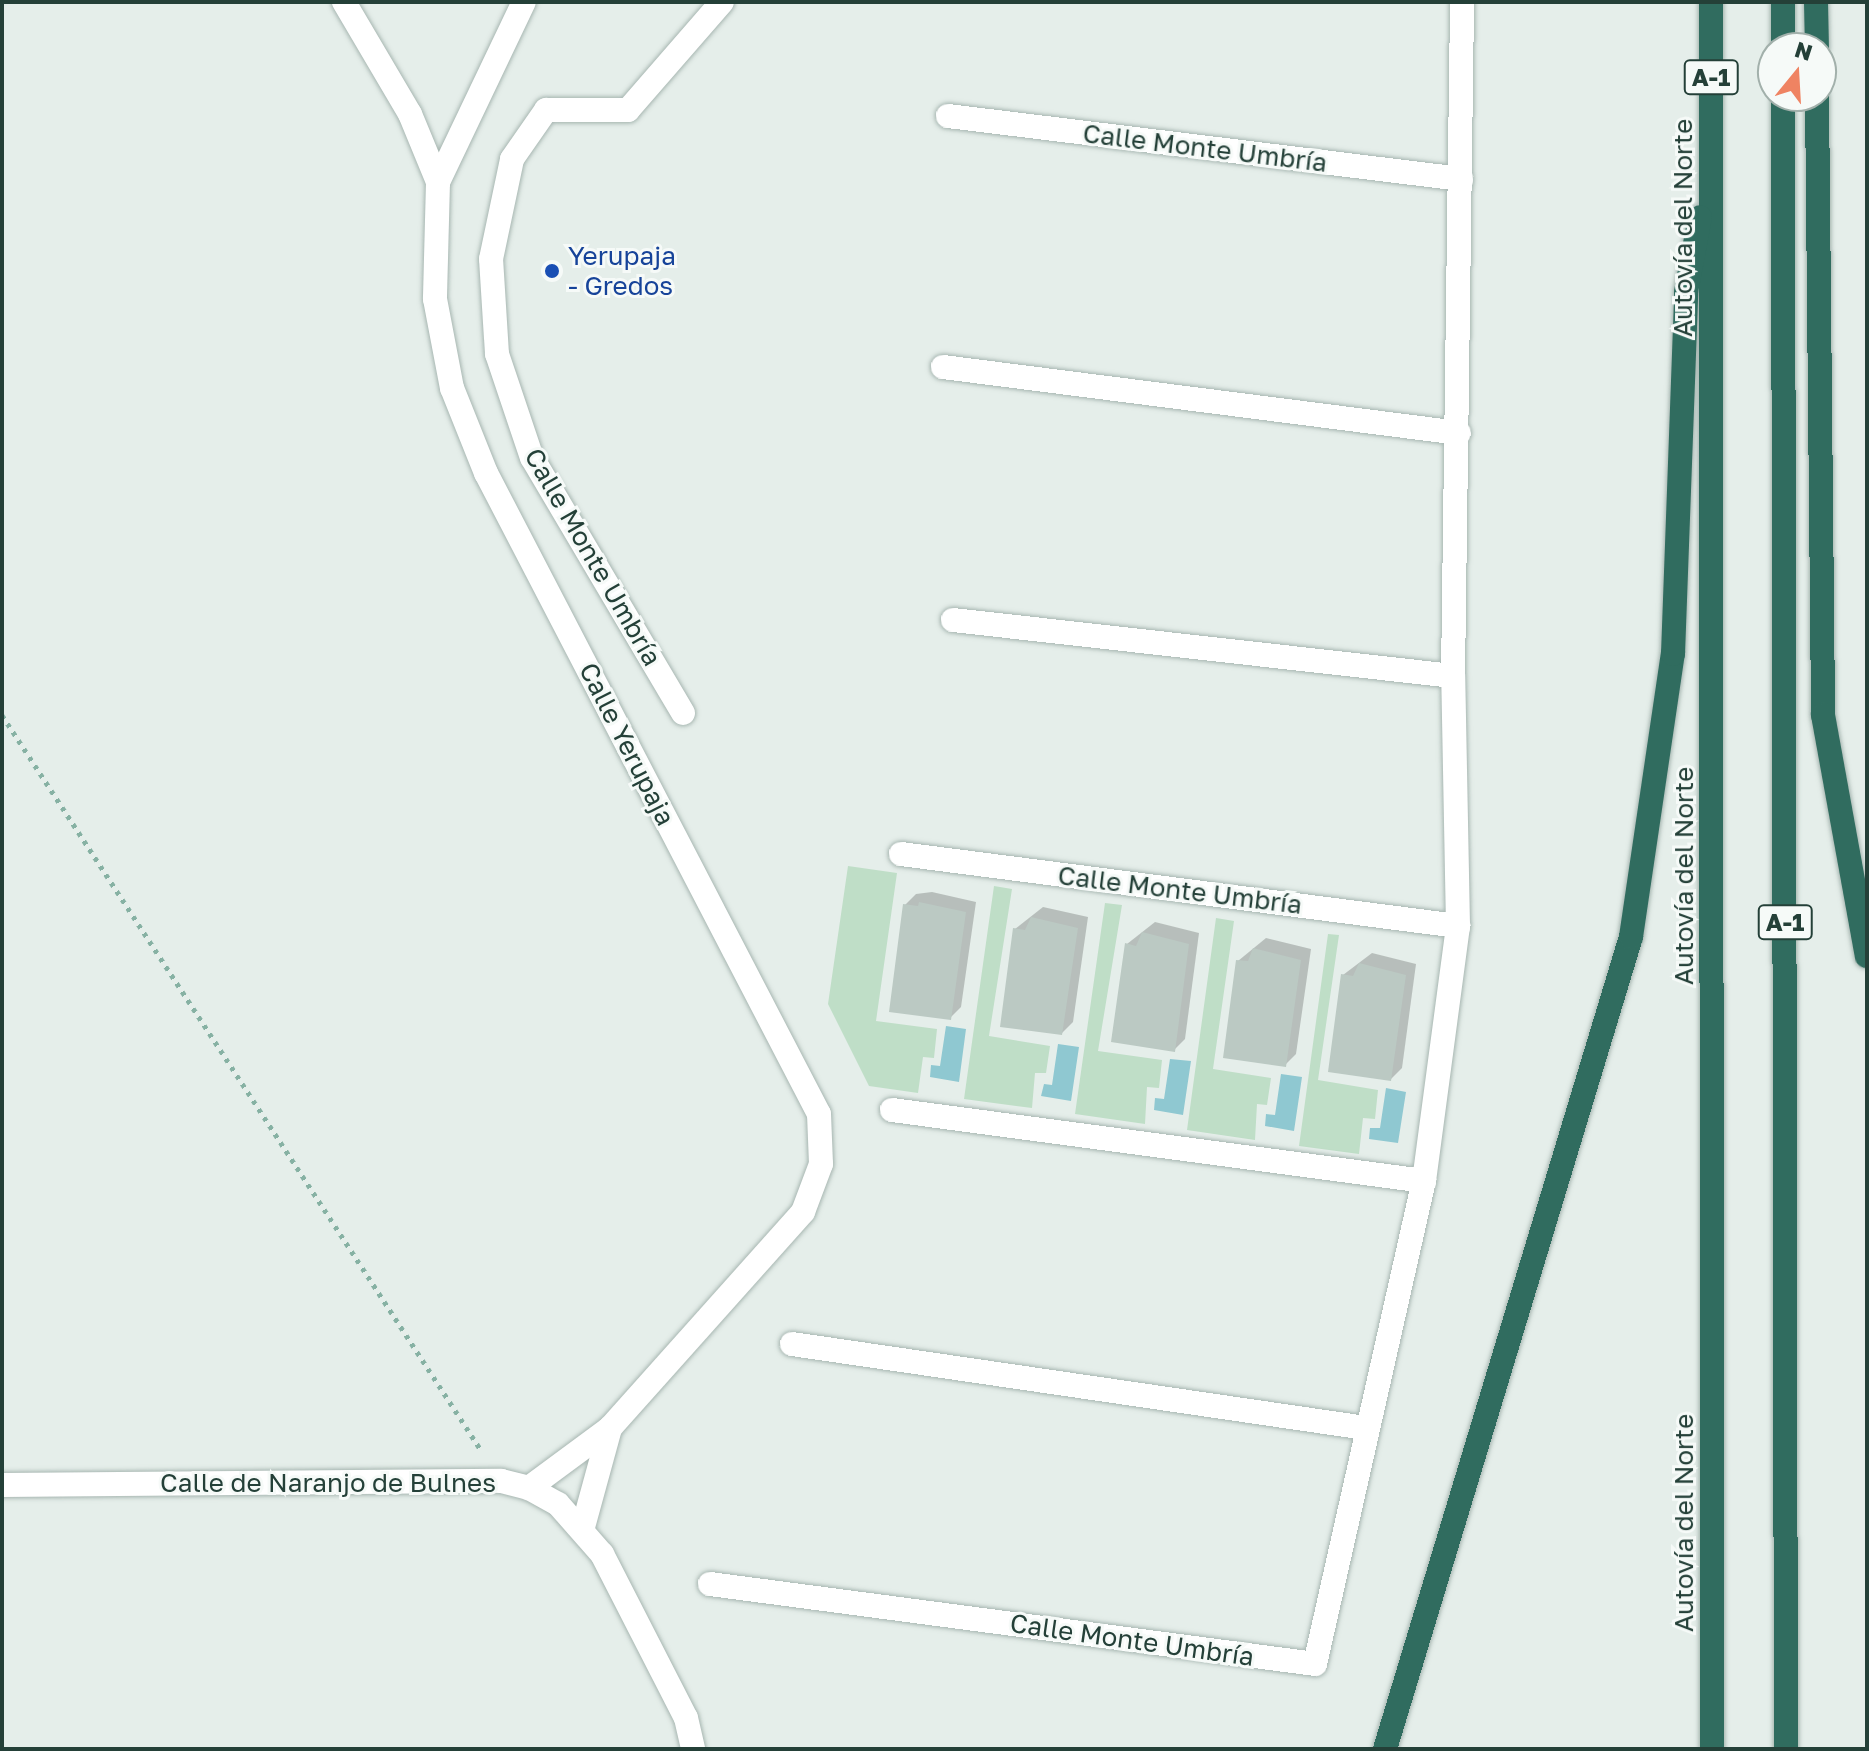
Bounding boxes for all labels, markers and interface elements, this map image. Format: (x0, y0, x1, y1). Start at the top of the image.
north arrow (1757, 32, 1837, 112)
text: N (1792, 35, 1816, 66)
road number: A-1 (1683, 57, 1739, 97)
street label: Calle Monte Umbría (1081, 118, 1329, 178)
street label: Autovía del Norte (1667, 119, 1699, 337)
place label: Yerupaja - Gredos (568, 240, 676, 302)
marker: Yerupaja - Gredos (543, 262, 561, 280)
street label: Calle Monte Umbría (518, 443, 668, 671)
street label: Calle Yerupaja (573, 658, 681, 830)
street label: Autovía del Norte (1668, 767, 1700, 985)
street label: Calle Monte Umbría (1056, 860, 1304, 920)
road number: A-1 (1757, 902, 1813, 942)
street label: Autovía del Norte (1668, 1414, 1700, 1632)
street label: Calle de Naranjo de Bulnes (160, 1467, 496, 1499)
street label: Calle Monte Umbría (1008, 1607, 1256, 1673)

